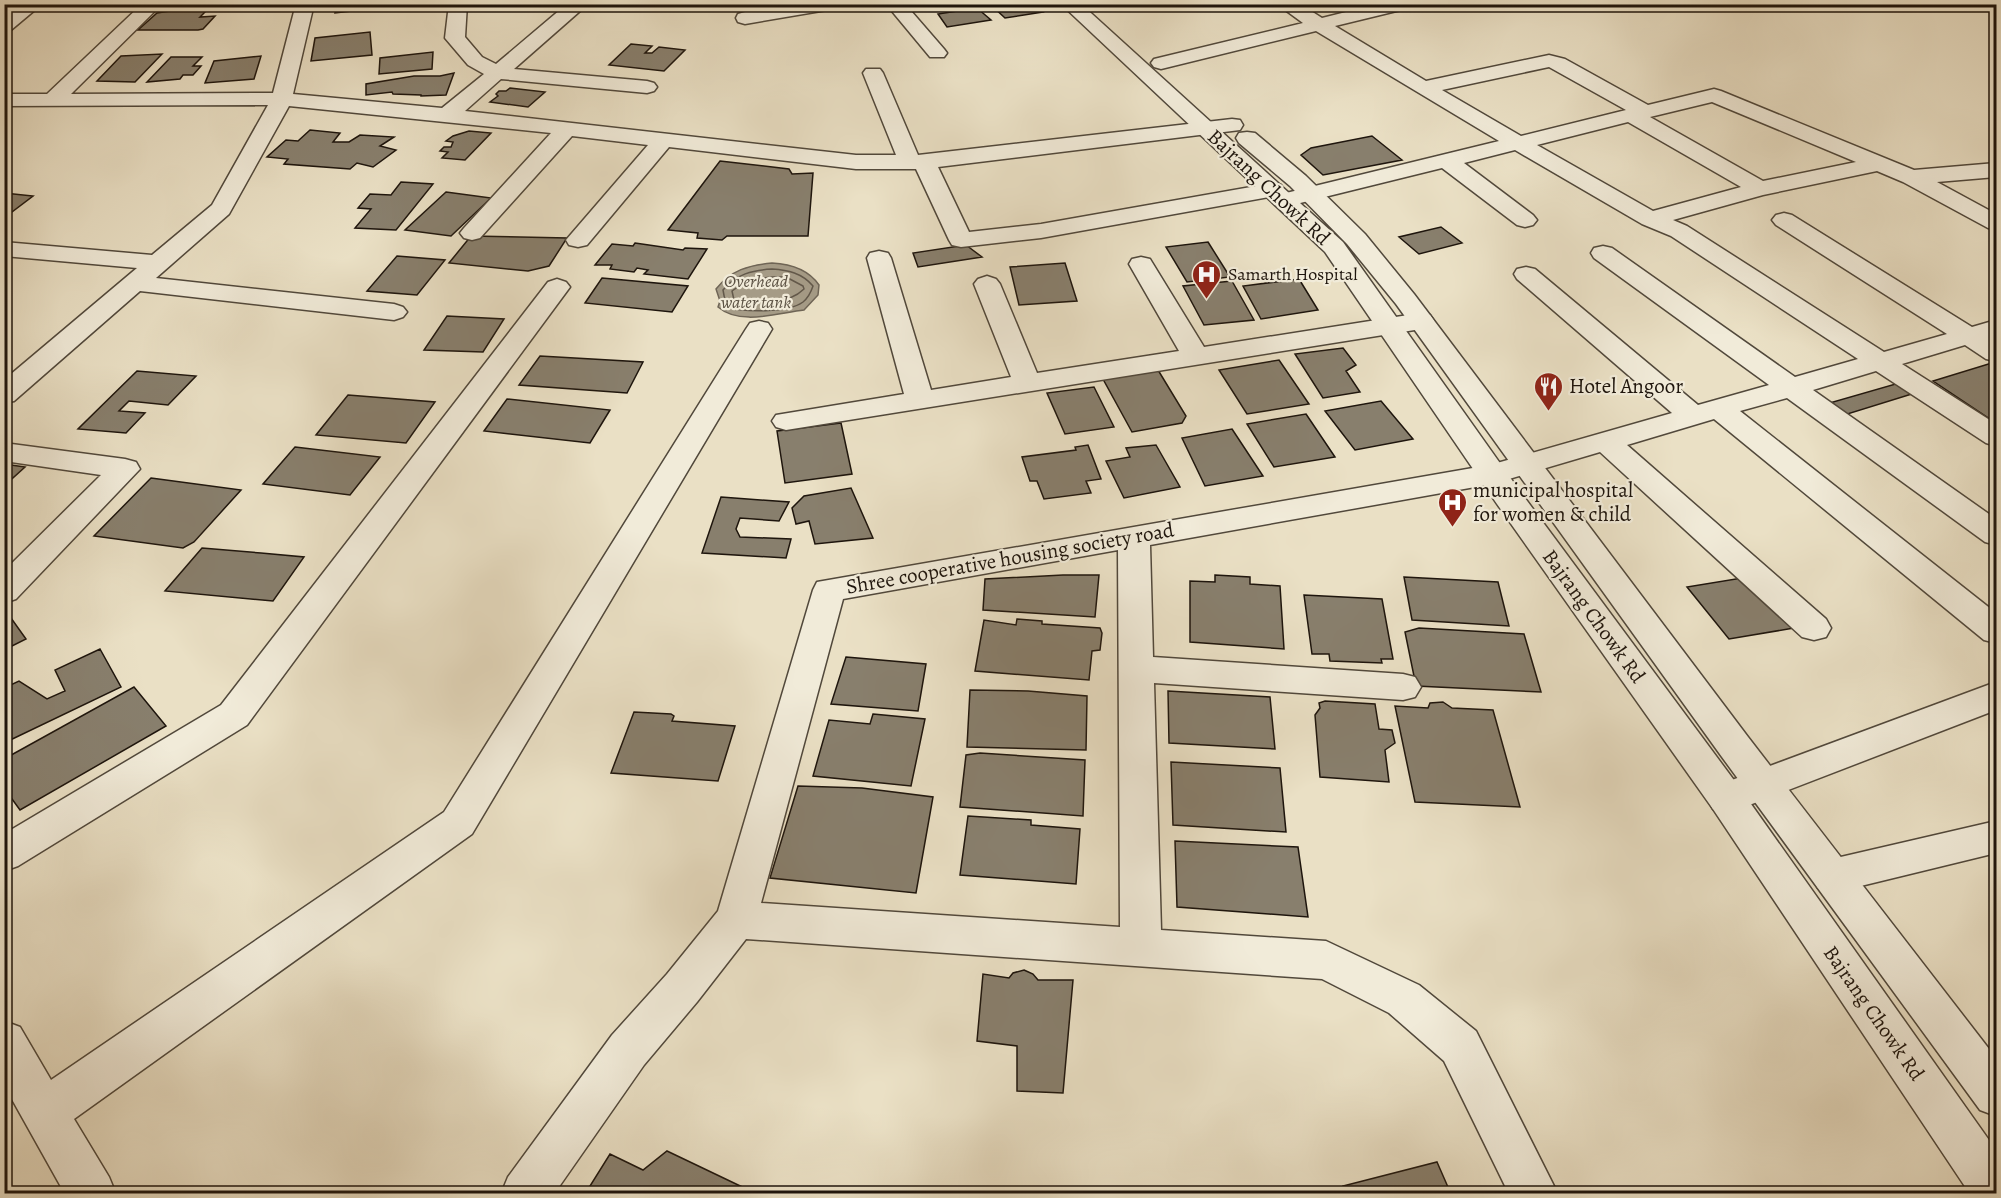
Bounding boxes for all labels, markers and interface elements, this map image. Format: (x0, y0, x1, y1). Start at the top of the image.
street label: Bajrang Chowk Rd (1201, 123, 1337, 252)
hospital icon: Samarth Hospital (1191, 258, 1223, 300)
place label: Samarth Hospital (1228, 262, 1358, 286)
water label: Overhead water tank (721, 269, 791, 314)
restaurant icon: Hotel Angoor (1532, 370, 1564, 412)
place label: Hotel Angoor (1569, 372, 1683, 400)
place label: municipal hospital for women & child (1473, 476, 1633, 528)
hospital icon: municipal hospital for women & child (1436, 486, 1468, 528)
street label: Shree cooperative housing society road (844, 515, 1177, 601)
street label: Bajrang Chowk Rd (1536, 544, 1652, 689)
street label: Bajrang Chowk Rd (1817, 940, 1931, 1087)

